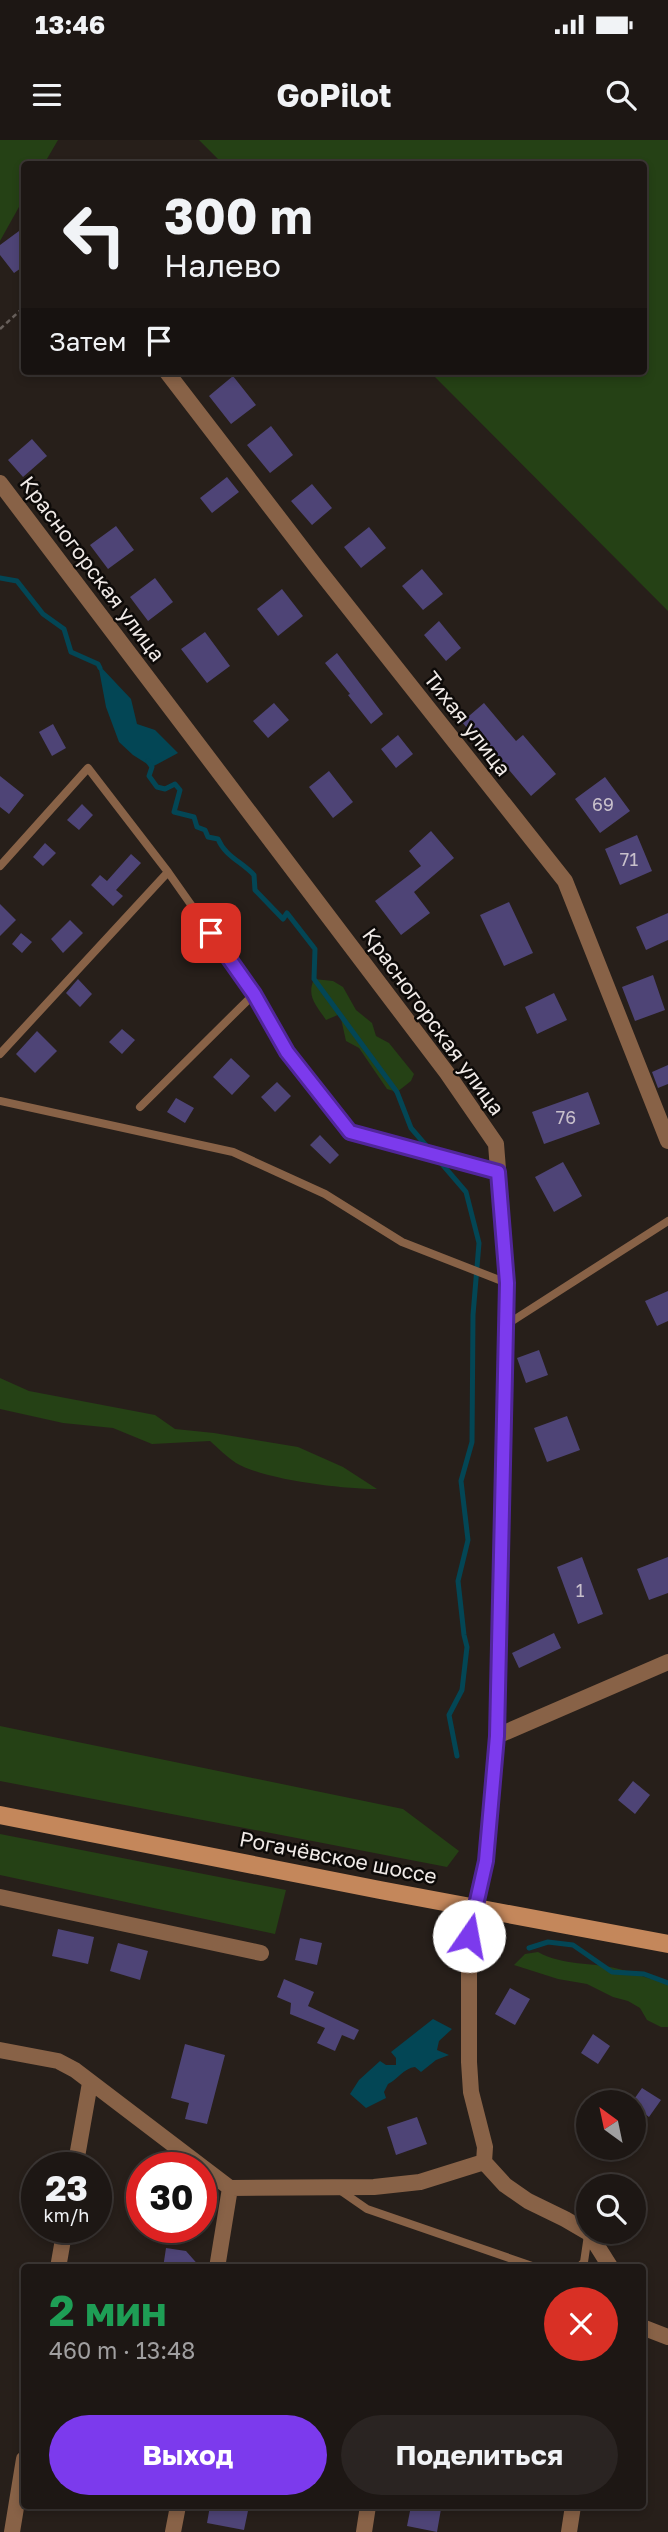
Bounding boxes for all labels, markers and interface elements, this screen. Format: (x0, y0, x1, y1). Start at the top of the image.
text: 13:46 (35, 9, 105, 40)
icon: menu (28, 76, 66, 114)
text: GoPilot (276, 76, 392, 114)
icon: search (602, 76, 640, 114)
text: 300 m (164, 186, 313, 245)
icon: left (49, 189, 140, 280)
text: Налево (164, 246, 281, 284)
icon: arrive (140, 322, 178, 360)
text: Затем (49, 326, 126, 357)
street label: Красногорская улица (15, 471, 171, 666)
street label: Тихая улица (419, 666, 517, 781)
house number: 69 (592, 793, 614, 815)
house number: 71 (620, 848, 638, 870)
pin (181, 903, 241, 963)
icon: arrive (192, 914, 230, 952)
street label: Красногорская улица (357, 923, 511, 1120)
house number: 76 (556, 1106, 576, 1128)
house number: 1 (576, 1579, 585, 1601)
street label: Рогачёвское шоссе (237, 1825, 439, 1889)
position arrow (432, 1899, 506, 1973)
north arrow (576, 2090, 646, 2160)
map controls (576, 2090, 646, 2244)
speed limit sign: 30 (126, 2152, 217, 2243)
text: 23 (45, 2167, 88, 2209)
button: search (576, 2174, 646, 2244)
text: km/h (44, 2204, 89, 2226)
text: 2 мин (49, 2285, 167, 2335)
button: close (544, 2287, 618, 2361)
text: 460 m · 13:48 (49, 2336, 195, 2364)
button: Выход (49, 2415, 327, 2495)
button: Поделиться (341, 2415, 618, 2495)

